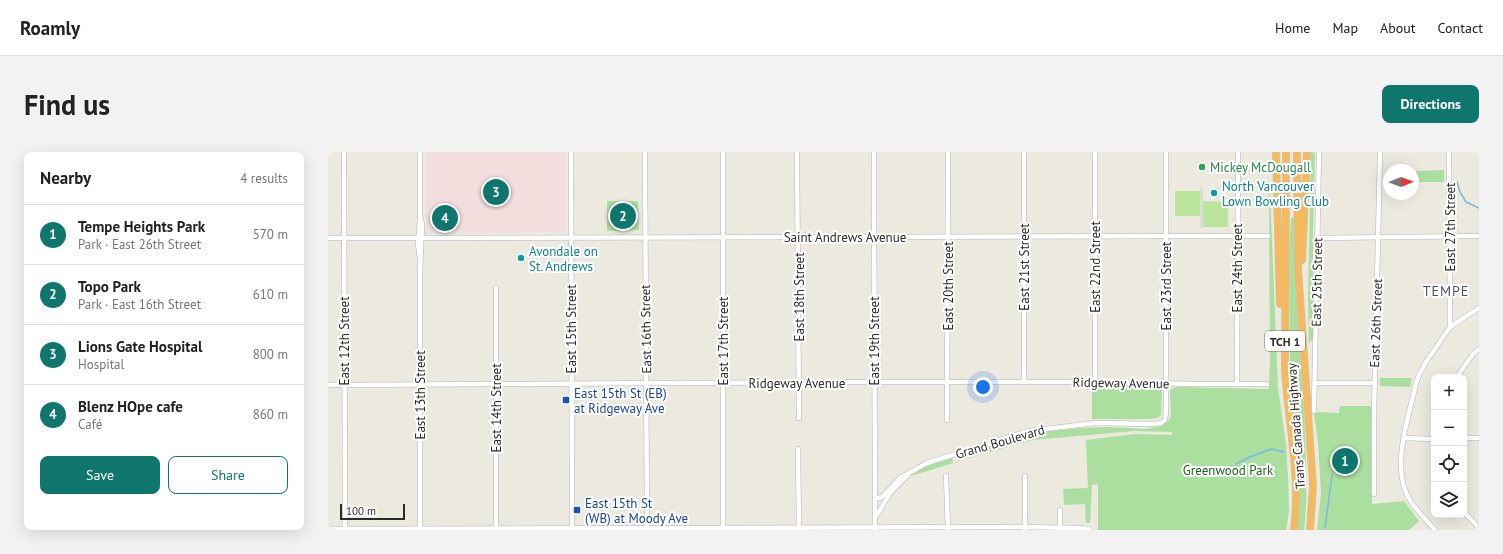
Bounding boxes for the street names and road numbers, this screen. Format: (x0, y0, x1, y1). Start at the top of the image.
street label: East 27th Street (1442, 182, 1459, 271)
street label: East 22nd Street (1087, 221, 1104, 313)
street label: East 21st Street (1016, 223, 1033, 311)
street label: East 24th Street (1229, 223, 1246, 313)
street label: Saint Andrews Avenue (784, 229, 906, 246)
street label: East 25th Street (1308, 237, 1326, 327)
street label: East 20th Street (940, 241, 957, 331)
street label: East 23rd Street (1158, 241, 1175, 331)
street label: East 18th Street (791, 252, 808, 342)
street label: East 26th Street (1366, 278, 1386, 368)
street label: East 15th Street (563, 284, 580, 374)
street label: East 16th Street (637, 284, 655, 374)
street label: East 12th Street (336, 296, 353, 386)
street label: East 17th Street (715, 296, 732, 385)
street label: East 19th Street (866, 296, 883, 386)
road number: TCH 1 (1265, 331, 1305, 351)
street label: East 13th Street (412, 350, 429, 440)
street label: Trans-Canada Highway (1283, 362, 1309, 490)
street label: East 14th Street (488, 363, 505, 453)
street label: Ridgeway Avenue (1072, 374, 1170, 392)
street label: Ridgeway Avenue (749, 375, 845, 392)
street label: Grand Boulevard (953, 421, 1047, 463)

